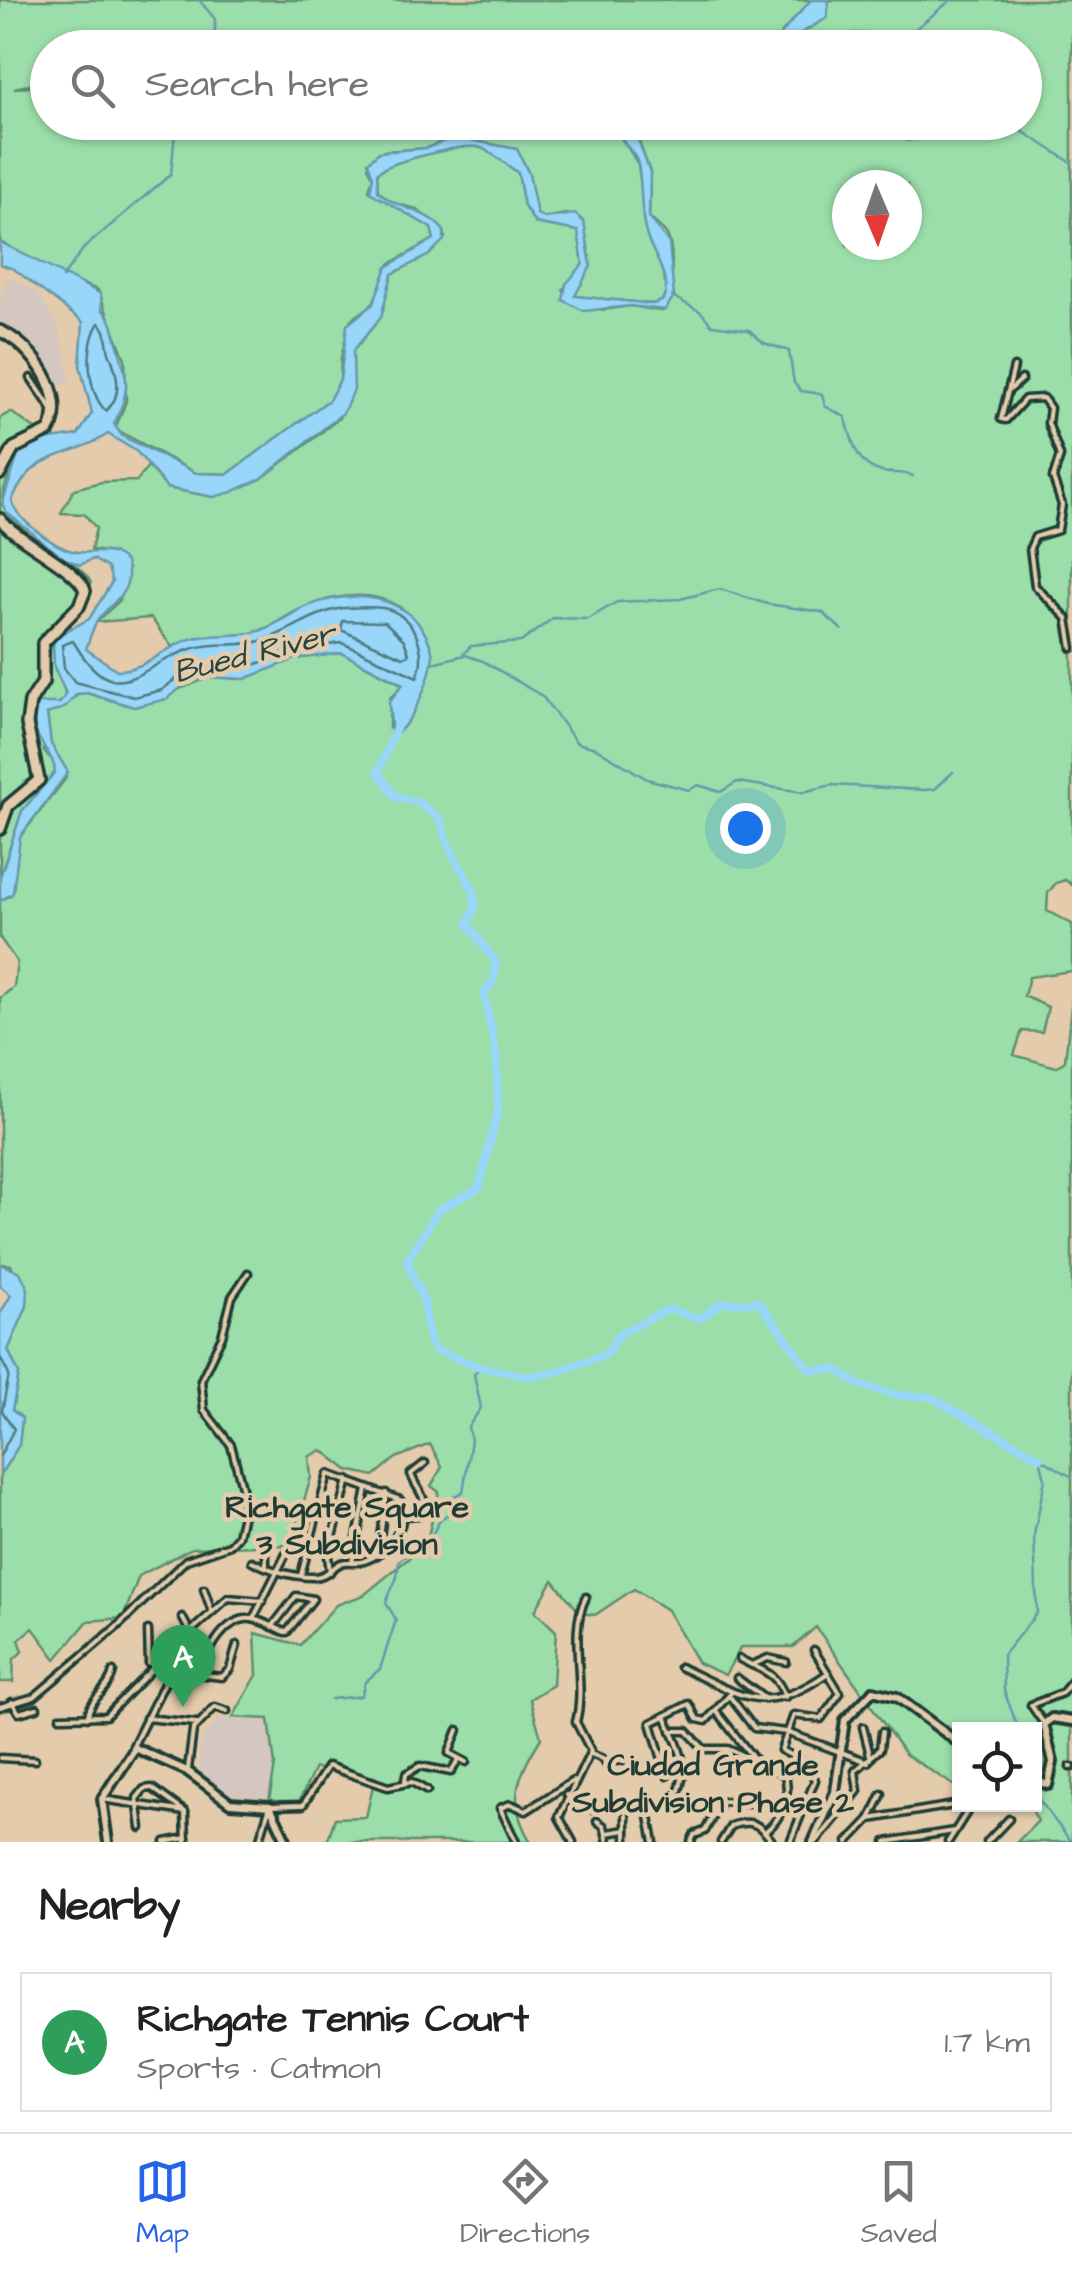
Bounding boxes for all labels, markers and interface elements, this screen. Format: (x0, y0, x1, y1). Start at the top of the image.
search box (30, 30, 1042, 140)
icon: search (65, 58, 120, 113)
text: Search here (145, 59, 369, 111)
north arrow (832, 170, 922, 260)
water label: Bued River (169, 611, 343, 695)
your location (720, 803, 771, 854)
district label: Richgate Square 3 Subdivision (225, 1485, 469, 1567)
pin: A (150, 1624, 216, 1707)
map controls (952, 1722, 1042, 1812)
button: locate (952, 1722, 1042, 1812)
district label: Ciudad Grande Subdivision Phase 2 (571, 1743, 855, 1825)
text: Nearby (40, 1878, 180, 1936)
text: Richgate Tennis Court (137, 1994, 529, 2046)
text: A (64, 2020, 85, 2065)
text: 1.7 km (944, 2020, 1030, 2065)
text: Sports · Catmon (137, 2046, 381, 2091)
tab: Map (135, 2154, 190, 2253)
tab: Directions (460, 2154, 590, 2253)
tab: Saved (861, 2154, 937, 2253)

